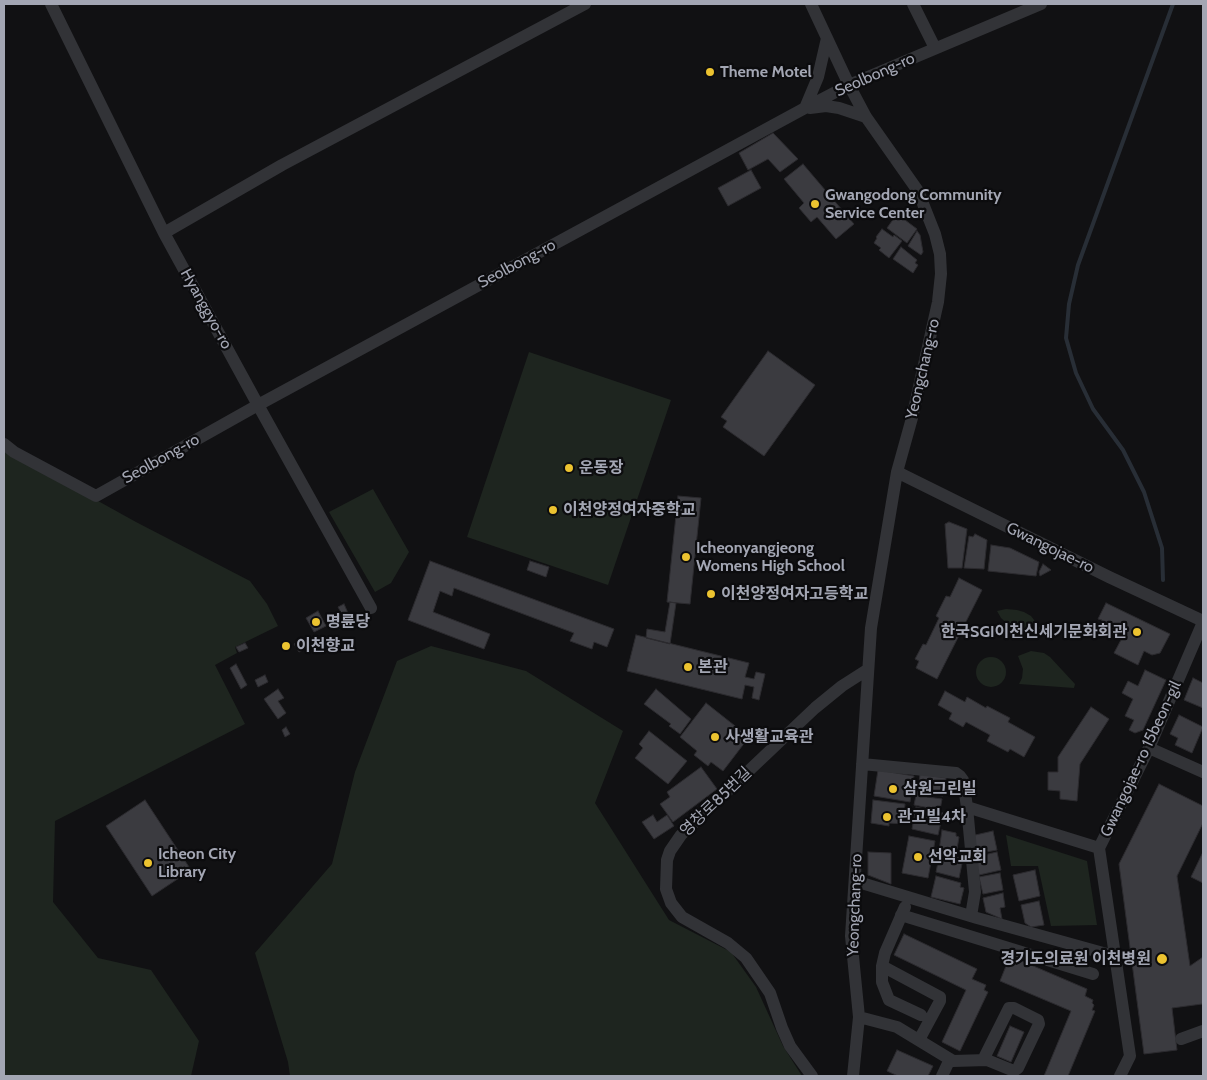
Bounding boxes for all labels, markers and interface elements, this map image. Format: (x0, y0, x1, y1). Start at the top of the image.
street label: Seolbong-ro (832, 49, 918, 101)
place label: Theme Motel (720, 62, 812, 82)
marker: Theme Motel (704, 66, 716, 78)
place label: Gwangodong Community Service Center (825, 185, 1002, 223)
marker: Gwangodong Community Service Center (809, 198, 821, 210)
street label: Seolbong-ro (475, 236, 559, 292)
street label: Hyanggyo-ro (176, 265, 236, 353)
street label: Yeongchang-ro (902, 317, 944, 421)
street label: Seolbong-ro (119, 430, 203, 488)
place label: 운동장 (579, 458, 623, 478)
marker: 운동장 (563, 462, 575, 474)
place label: 이천양정여자중학교 (563, 500, 695, 520)
marker: 이천양정여자중학교 (547, 504, 559, 516)
street label: Gwangojae-ro (1003, 518, 1097, 578)
place label: Icheonyangjeong Womens High School (696, 538, 845, 576)
marker: Icheonyangjeong Womens High School (680, 551, 692, 563)
place label: 이천양정여자고등학교 (721, 584, 868, 604)
marker: 이천양정여자고등학교 (705, 588, 717, 600)
place label: 명륜당 (326, 612, 370, 632)
marker: 명륜당 (310, 616, 322, 628)
place label: 한국SGI이천신세기문화회관 (941, 622, 1127, 642)
marker: 한국SGI이천신세기문화회관 (1131, 626, 1143, 638)
place label: 이천향교 (296, 636, 355, 656)
marker: 이천향교 (280, 640, 292, 652)
place label: 본관 (698, 657, 727, 677)
marker: 본관 (682, 661, 694, 673)
street label: Gwangojae-ro 15beon-gil (1096, 678, 1186, 840)
place label: 사생활교육관 (725, 727, 813, 747)
marker: 사생활교육관 (709, 731, 721, 743)
street label: 영창로85번길 (676, 763, 756, 841)
place label: 삼원그린빌 (903, 779, 977, 799)
marker: 삼원그린빌 (887, 783, 899, 795)
place label: 관고빌4차 (897, 807, 966, 827)
marker: 관고빌4차 (881, 811, 893, 823)
place label: Icheon City Library (158, 844, 236, 882)
place label: 선악교회 (928, 847, 987, 867)
marker: 선악교회 (912, 851, 924, 863)
street label: Yeongchang-ro (844, 853, 866, 957)
marker: Icheon City Library (142, 857, 154, 869)
place label: 경기도의료원 이천병원 (1000, 949, 1151, 969)
marker: 경기도의료원 이천병원 (1155, 952, 1169, 966)

